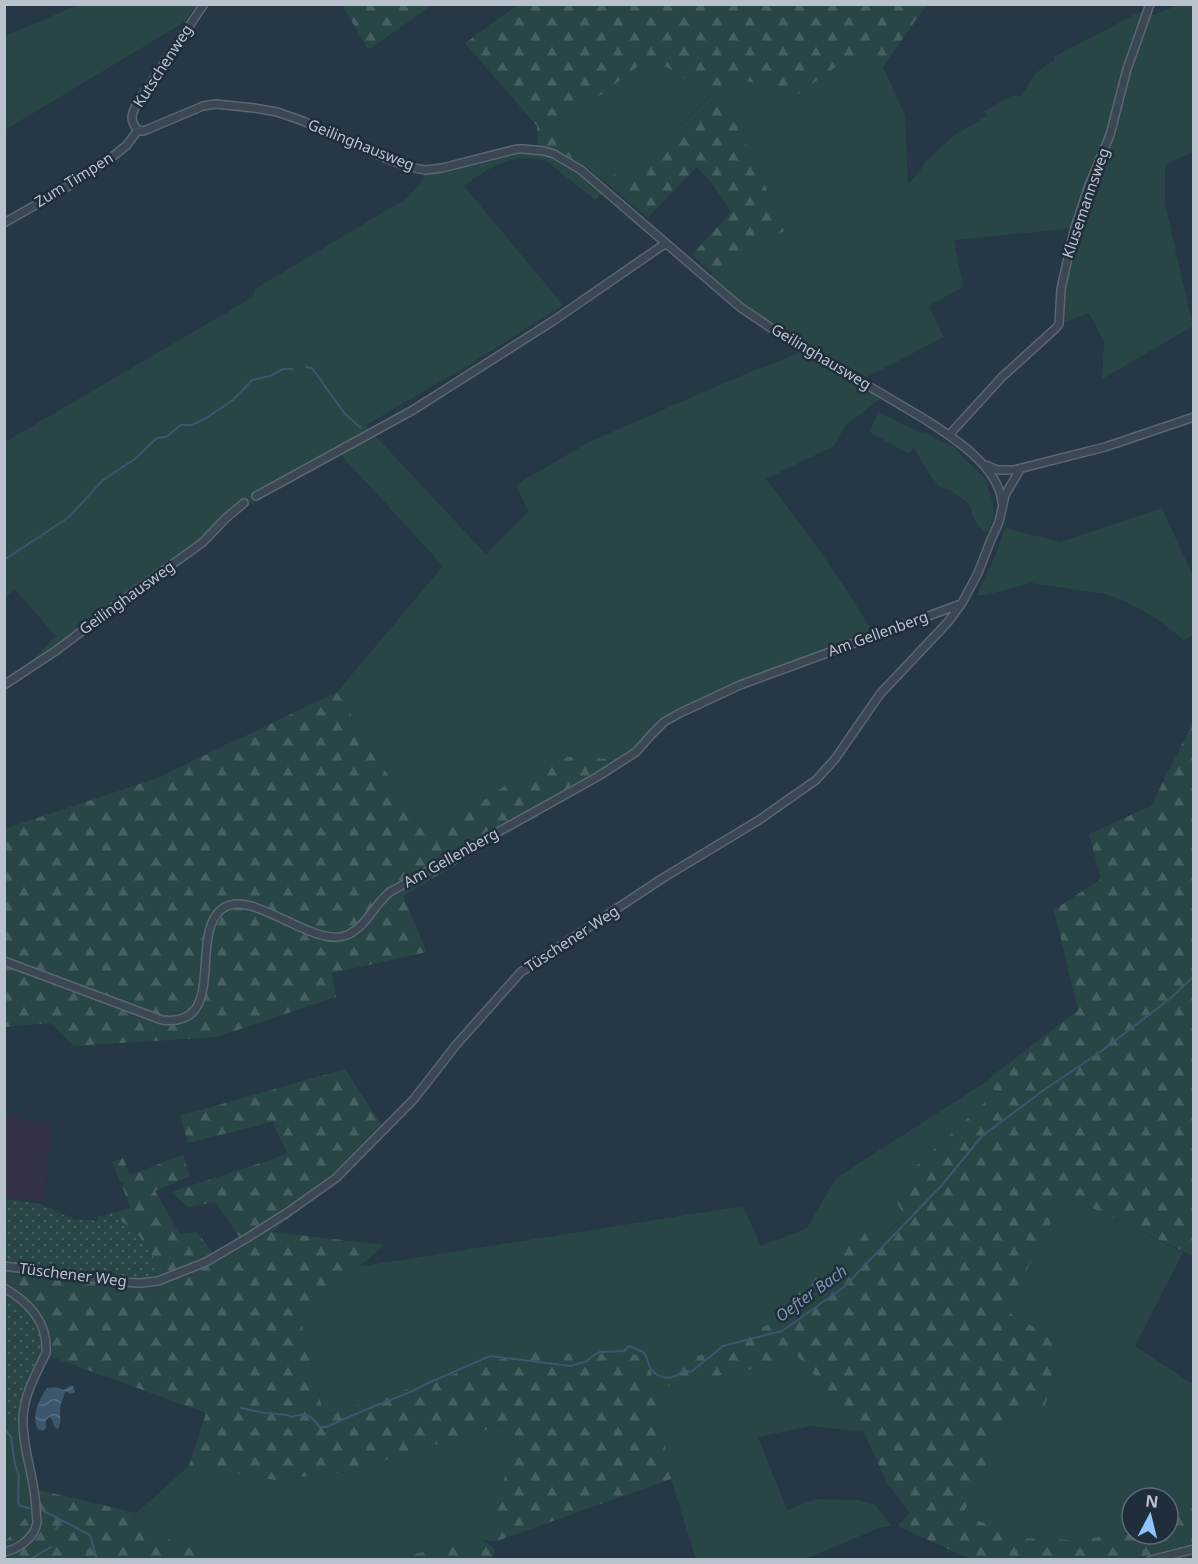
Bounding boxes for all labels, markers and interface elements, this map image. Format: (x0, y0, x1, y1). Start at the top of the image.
street label: Kutschenweg (128, 20, 196, 111)
street label: Geilinghausweg (305, 114, 418, 175)
street label: Klusemannsweg (1057, 145, 1113, 261)
street label: Zum Timpen (30, 147, 116, 211)
street label: Geilinghausweg (768, 318, 875, 394)
street label: Geilinghausweg (75, 556, 178, 639)
street label: Am Gellenberg (825, 606, 931, 660)
street label: Am Gellenberg (400, 823, 501, 891)
street label: Tüschener Weg (521, 900, 622, 976)
street label: Tüschener Weg (18, 1257, 128, 1291)
water label: Oefter Bach (771, 1260, 851, 1326)
north arrow (1120, 1486, 1180, 1546)
text: N (1144, 1489, 1160, 1513)

